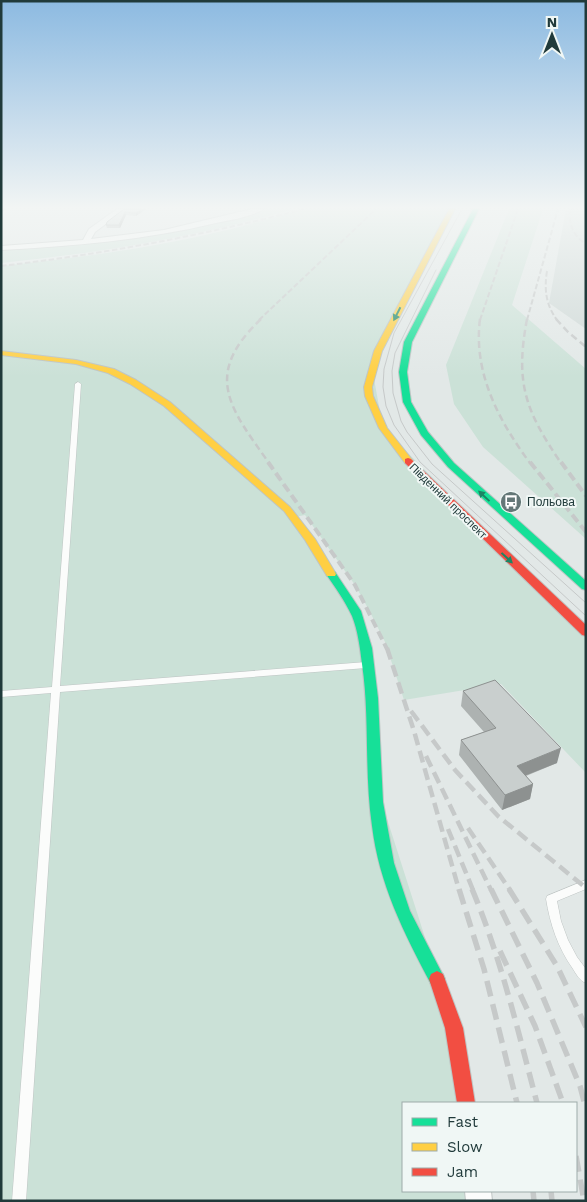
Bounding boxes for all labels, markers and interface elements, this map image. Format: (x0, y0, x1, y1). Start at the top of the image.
north arrow (527, 10, 577, 60)
text: N (547, 14, 557, 30)
one-way arrow (393, 307, 401, 322)
street label: Південний проспект (407, 461, 489, 541)
one-way arrow (479, 490, 491, 502)
bus stop icon: Польова (499, 490, 523, 514)
place label: Польова (527, 495, 575, 509)
one-way arrow (501, 552, 513, 564)
legend (402, 1102, 577, 1192)
text: Fast (447, 1113, 479, 1131)
text: Slow (447, 1138, 483, 1156)
text: Jam (447, 1163, 478, 1181)

